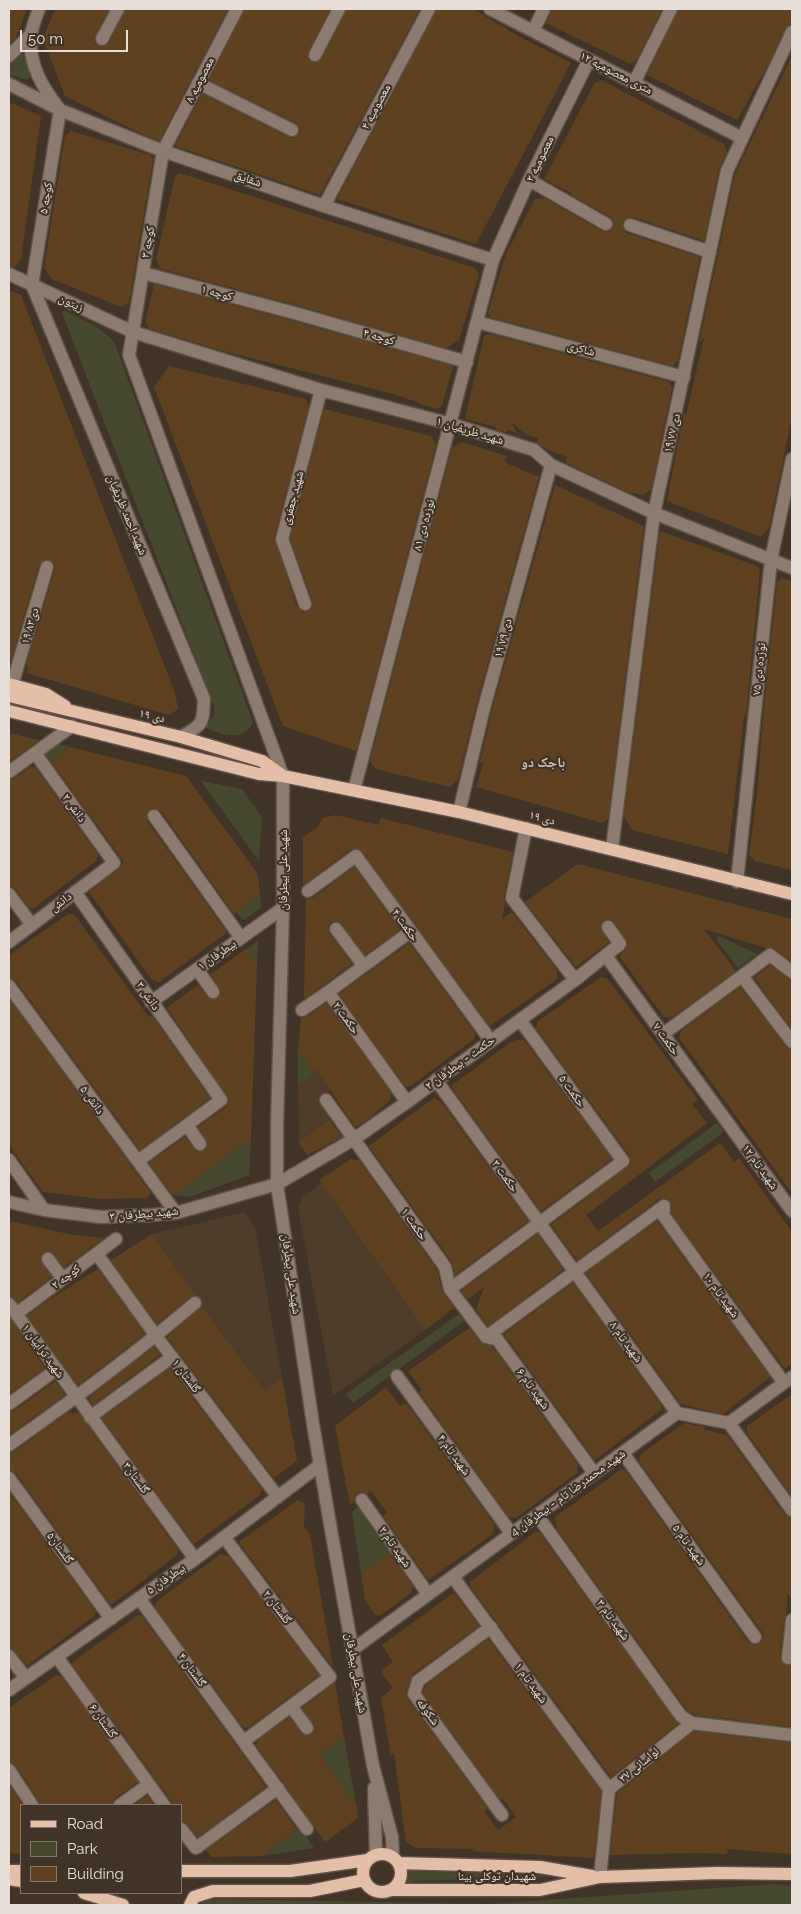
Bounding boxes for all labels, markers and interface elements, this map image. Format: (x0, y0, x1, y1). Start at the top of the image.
scale bar (22, 20, 130, 52)
text: 50 m (28, 30, 63, 48)
street label: ۱۲ متری معصومیه (577, 49, 655, 97)
street label: معصومیه ۸ (182, 55, 218, 105)
street label: معصومیه ۴ (358, 82, 394, 132)
street label: معصومیه ۲ (523, 134, 557, 184)
street label: شقایق (233, 168, 263, 190)
street label: کوچه ۵ (36, 181, 56, 215)
street label: کوچه ۳ (138, 225, 158, 259)
street label: کوچه ۱ (200, 282, 234, 304)
street label: زيتون (56, 291, 86, 315)
street label: کوچه ۴ (362, 326, 396, 348)
street label: شاکری (566, 338, 596, 360)
street label: ۱۹ دی ۷۷ (660, 412, 684, 454)
street label: شهید ظریفیان ۱ (434, 414, 506, 448)
street label: شهید جعفری (279, 470, 307, 526)
street label: شهید احمد ظریفیان (104, 473, 150, 557)
street label: نوزده دی ۸۱ (410, 498, 438, 552)
street label: ۱۹ دی۸۳ (18, 606, 42, 646)
street label: ۱۹ دی ۷۹ (491, 617, 515, 659)
street label: نوزده دی ۷۵ (749, 642, 769, 696)
street label: ۱۹ دی (138, 706, 166, 726)
district label: باجک دو (521, 755, 565, 771)
street label: ۲ دانش (59, 791, 89, 825)
street label: ۱۹ دی (528, 808, 556, 828)
street label: شهید علی بیطرفان (276, 830, 290, 910)
street label: دانش (47, 889, 75, 915)
street label: حکمت ۴ (388, 906, 422, 944)
street label: بیطرفان ۱ (195, 937, 239, 973)
street label: دانش ۳ (133, 979, 163, 1013)
street label: حکمت ۲ (329, 999, 363, 1037)
street label: حکمت ۷ (649, 1020, 683, 1058)
street label: حکمت - بیطرفان ۲ (422, 1033, 498, 1093)
street label: حکمت ۵ (555, 1072, 589, 1110)
street label: دانش ۵ (77, 1083, 107, 1117)
street label: شهید تام ۱۲ (739, 1142, 781, 1192)
street label: حکمت ۳ (488, 1157, 522, 1195)
street label: شهید بیطرفان ۳ (109, 1204, 179, 1224)
street label: حکمت ۱ (398, 1205, 430, 1243)
street label: شهید علی بیطرفان (278, 1233, 304, 1315)
street label: کوچه ۲ (49, 1262, 83, 1292)
street label: شهید تام ۱۰ (700, 1270, 742, 1320)
street label: شهید تام ۸ (606, 1319, 646, 1365)
street label: شهید ترابیان ۱ (19, 1321, 67, 1381)
street label: گلستان ۱ (169, 1356, 203, 1396)
street label: شهید تام ۶ (513, 1366, 553, 1412)
street label: شهید تام ۴ (434, 1432, 474, 1478)
street label: شهید محمدرضا تام - بیطرفان 4 (508, 1446, 628, 1540)
street label: گلستان۳ (120, 1459, 152, 1497)
street label: شهید تام ۵ (669, 1522, 709, 1568)
street label: شهید تام ۲ (376, 1524, 414, 1570)
street label: گلستان۵ (44, 1529, 76, 1567)
street label: بیطرفان ۵ (144, 1561, 188, 1597)
street label: گلستان ۲ (260, 1587, 294, 1627)
street label: شهید تام ۳ (593, 1597, 633, 1643)
street label: شهید علی بیطرفان (342, 1632, 370, 1714)
street label: گلستان ۴ (175, 1650, 209, 1690)
street label: شهید تام ۱ (511, 1660, 551, 1706)
street label: شکوفه (414, 1696, 442, 1728)
street label: گلستان ۶ (86, 1701, 120, 1741)
street label: لواسانی ۳۷ (616, 1745, 662, 1785)
legend (20, 1804, 182, 1894)
text: Road (67, 1815, 103, 1833)
text: Park (67, 1840, 98, 1858)
text: Building (67, 1865, 124, 1883)
street label: شهیدان توکلی بینا (458, 1869, 536, 1883)

